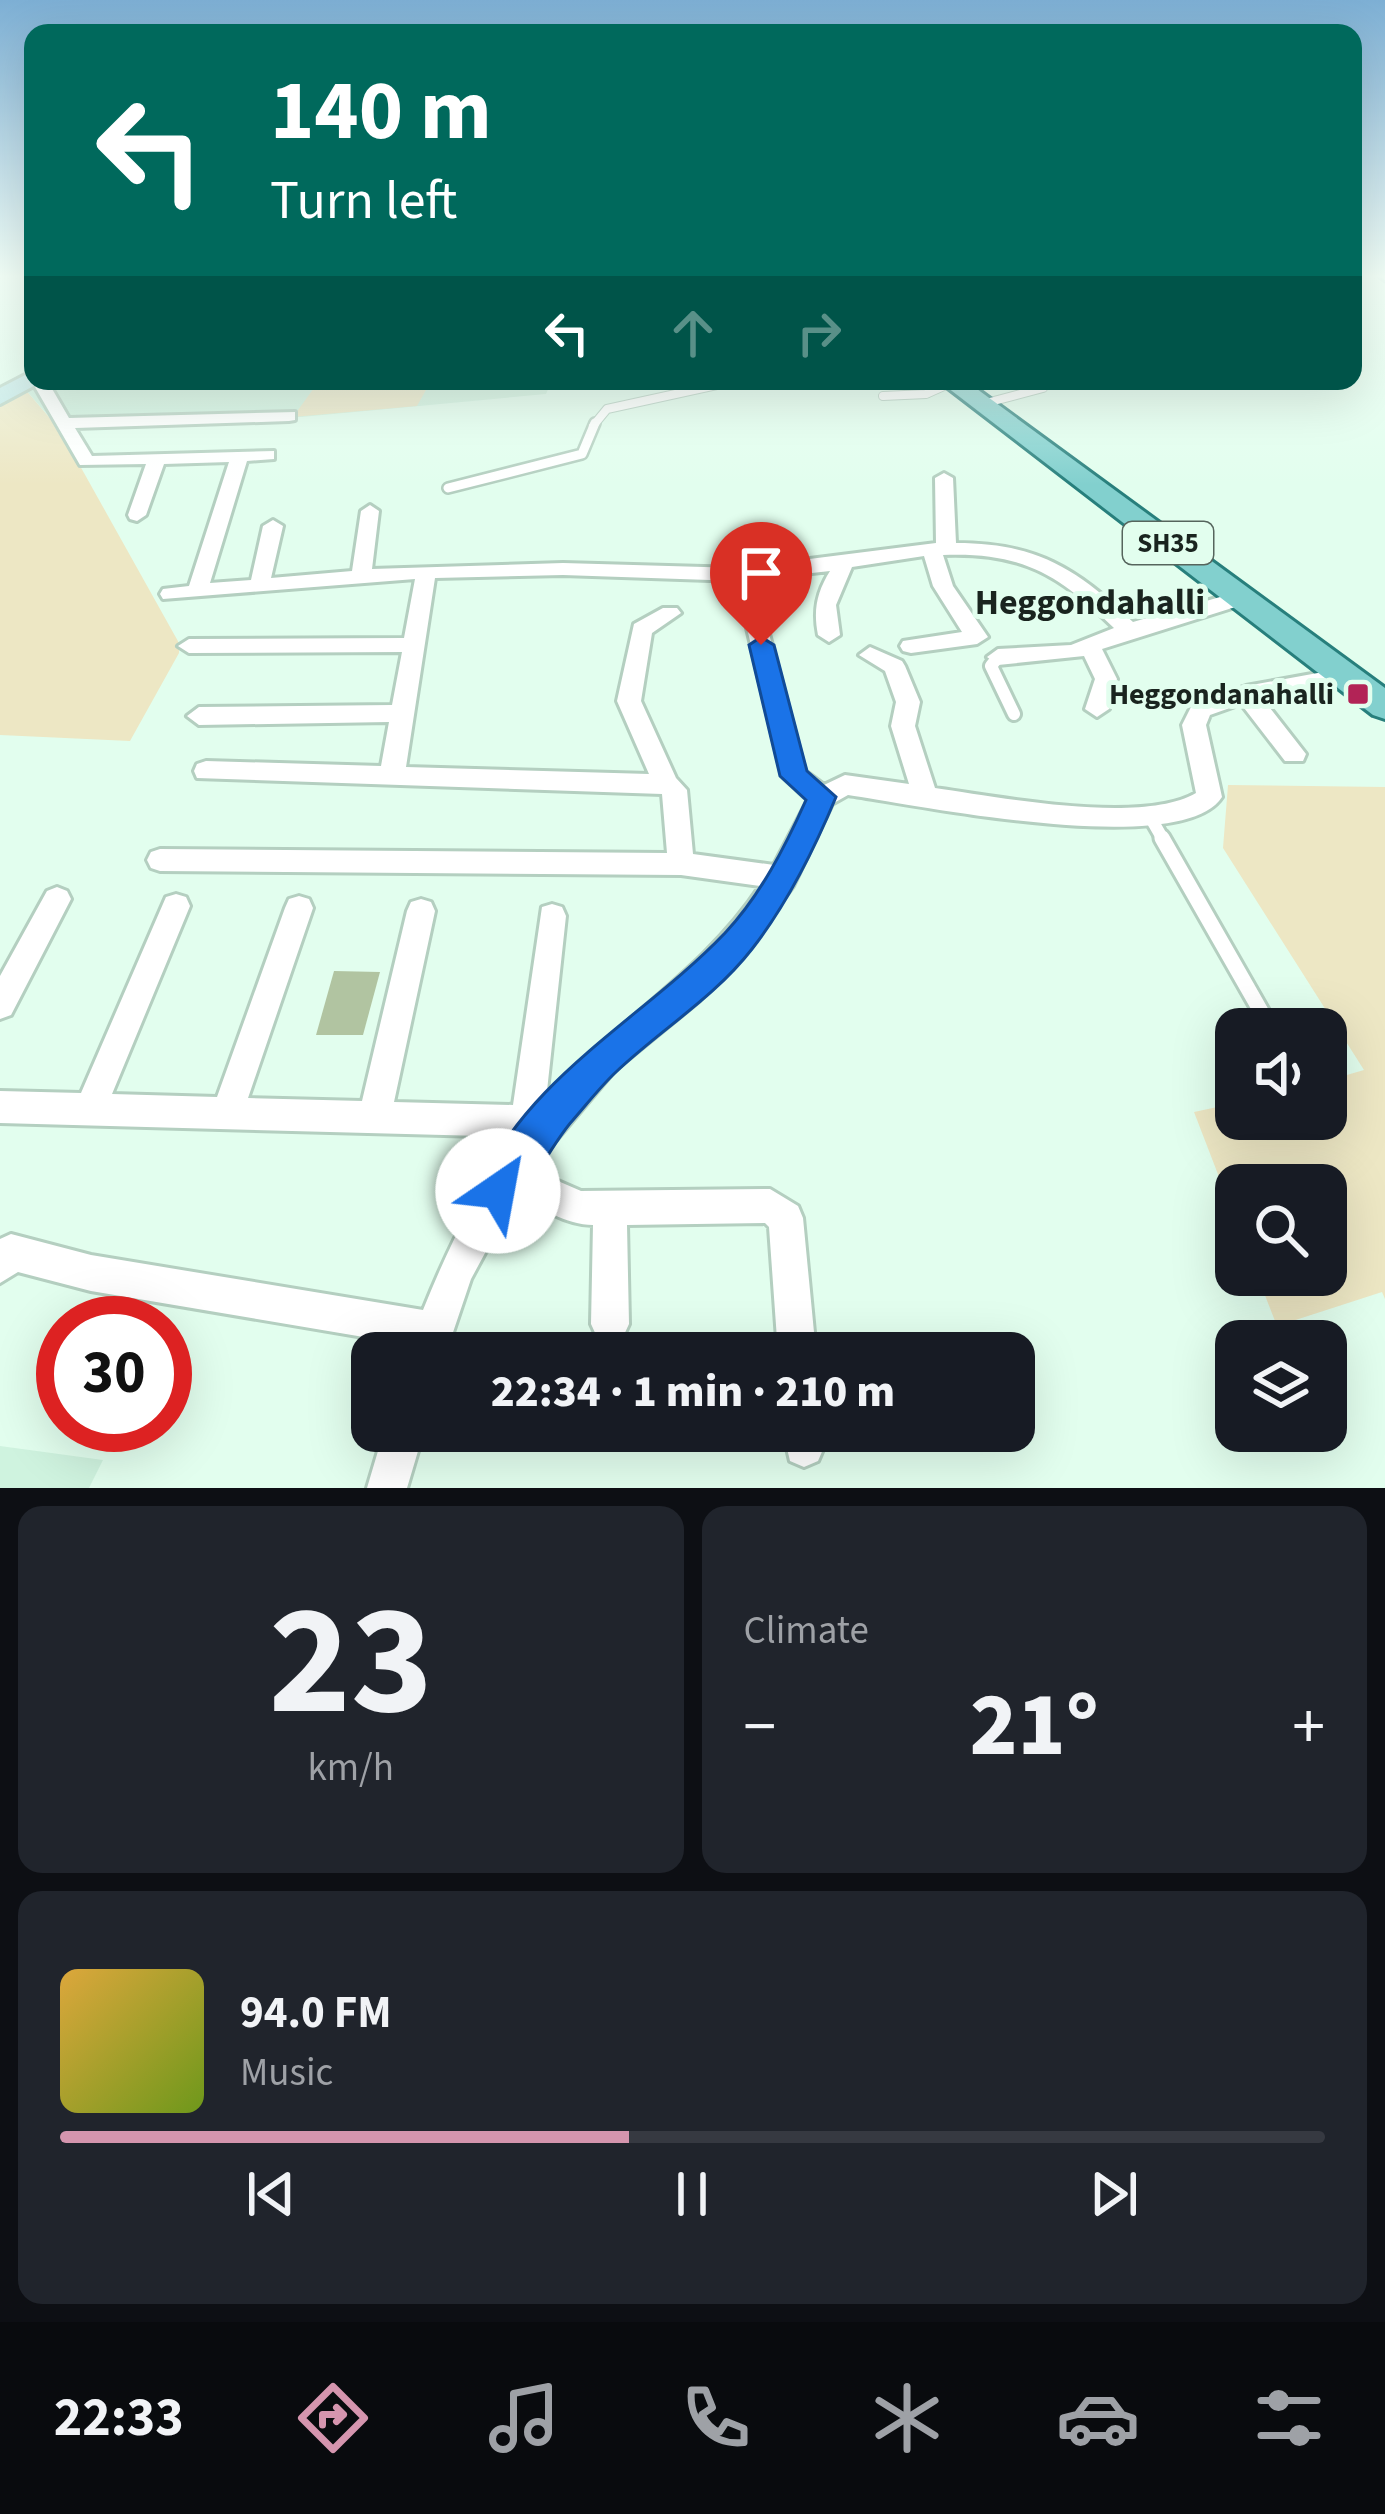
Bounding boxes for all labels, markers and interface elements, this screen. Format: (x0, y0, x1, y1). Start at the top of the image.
text: 140 m (270, 52, 492, 172)
icon: left (72, 72, 228, 228)
text: Turn left (270, 163, 457, 240)
icon: left (534, 300, 600, 366)
icon: ahead (660, 300, 726, 366)
icon: right (786, 300, 852, 366)
pin (710, 522, 812, 645)
road number: SH35 (1123, 522, 1213, 564)
icon: arrive (728, 540, 794, 606)
district label: Heggondahalli (975, 577, 1205, 628)
place label: Heggondanahalli (1109, 673, 1334, 716)
marker: Heggondanahalli (1345, 681, 1371, 707)
map controls (1215, 1008, 1347, 1452)
button: sound (1215, 1008, 1347, 1140)
position arrow (435, 1128, 561, 1254)
button: search (1215, 1164, 1347, 1296)
speed limit sign: 30 (36, 1296, 192, 1452)
button: layers (1215, 1320, 1347, 1452)
text: 22:34 · 1 min · 210 m (491, 1360, 895, 1424)
text: 23 (268, 1551, 433, 1773)
text: Climate (744, 1603, 869, 1659)
text: 21° (969, 1662, 1099, 1790)
text: − (744, 1680, 776, 1774)
text: + (1292, 1680, 1325, 1774)
text: km/h (307, 1740, 394, 1796)
text: 94.0 FM (240, 1981, 392, 2045)
text: Music (240, 2045, 333, 2101)
icon: previous (238, 2161, 304, 2227)
icon: pause (659, 2161, 725, 2227)
icon: next (1081, 2161, 1147, 2227)
icon: directions (291, 2376, 375, 2460)
icon: music (482, 2376, 566, 2460)
icon: phone (674, 2376, 758, 2460)
icon: climate (865, 2376, 949, 2460)
icon: car (1056, 2376, 1140, 2460)
icon: filters (1247, 2376, 1331, 2460)
text: 22:33 (54, 2380, 184, 2457)

